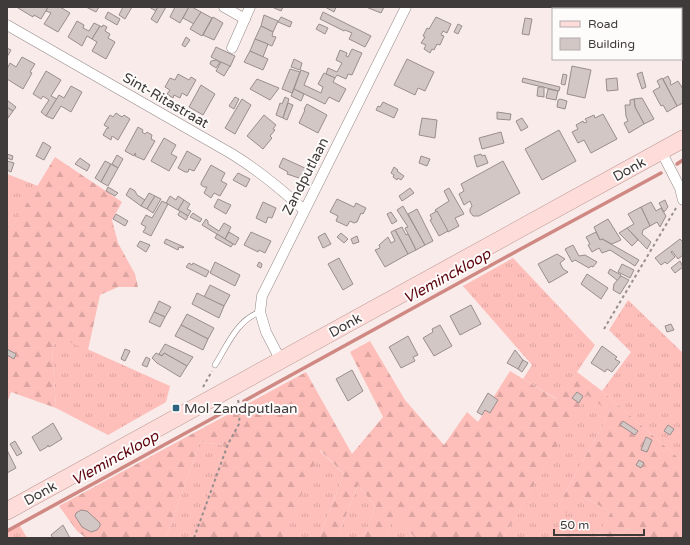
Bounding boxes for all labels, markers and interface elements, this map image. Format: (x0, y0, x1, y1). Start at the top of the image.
legend (552, 8, 682, 60)
text: Road (588, 17, 618, 31)
text: Building (588, 37, 635, 51)
street label: Sint-Ritastraat (120, 69, 212, 132)
street label: Zandputlaan (279, 135, 332, 218)
street label: Donk (610, 153, 649, 185)
water label: Vleminckloop (400, 244, 495, 307)
street label: Donk (326, 309, 365, 341)
place label: Mol Zandputlaan (184, 400, 298, 417)
marker: Mol Zandputlaan (171, 403, 181, 413)
water label: Vleminckloop (68, 426, 163, 489)
street label: Donk (21, 477, 60, 509)
scale bar (554, 511, 644, 537)
text: 50 m (560, 518, 589, 532)

